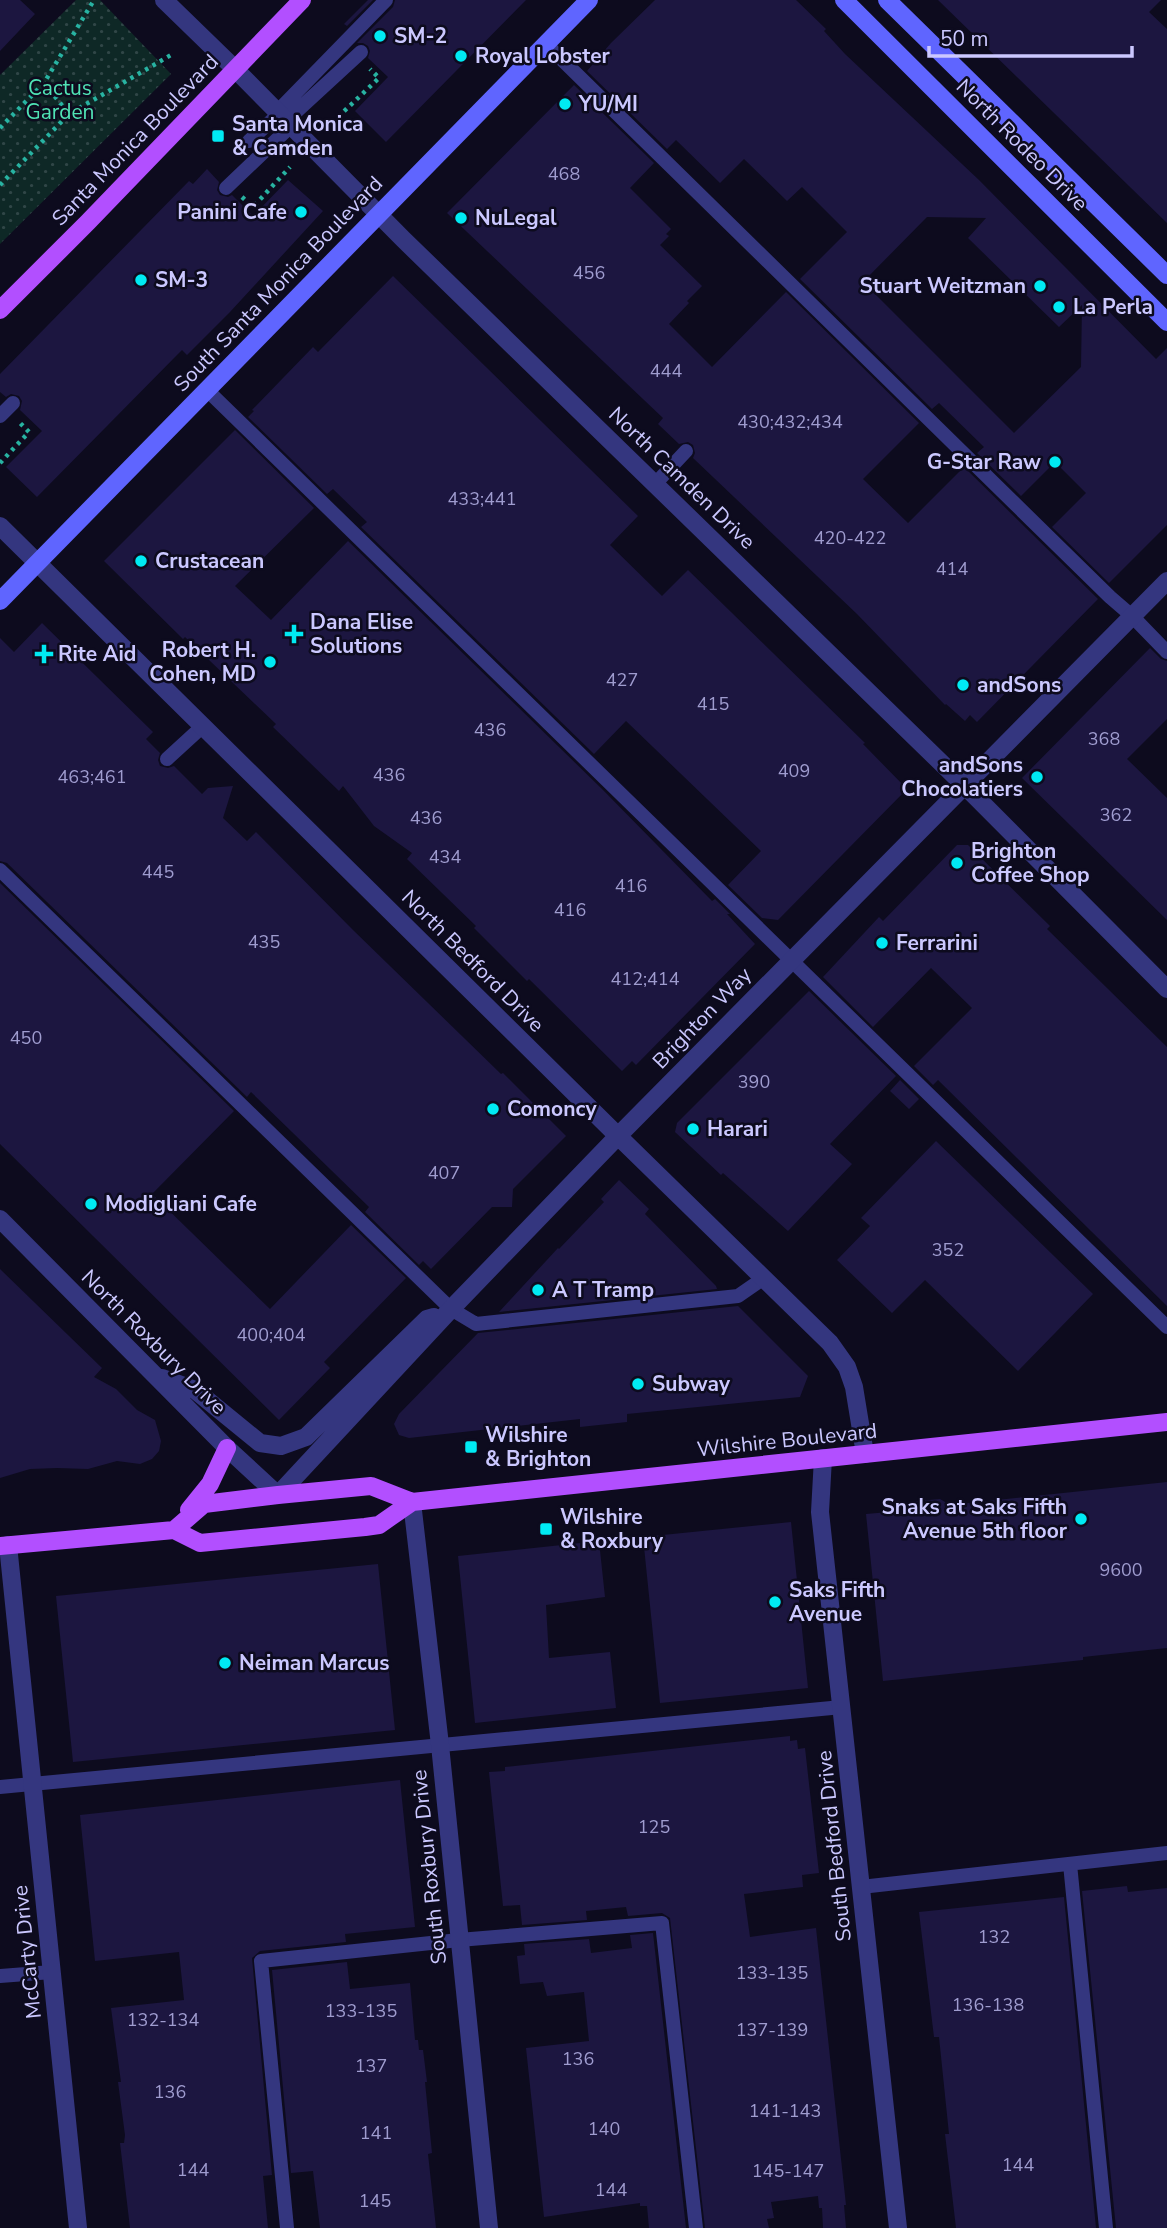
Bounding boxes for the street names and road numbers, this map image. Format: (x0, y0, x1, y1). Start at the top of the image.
street label: Santa Monica Boulevard (46, 48, 224, 232)
street label: North Rodeo Drive (950, 73, 1094, 217)
street label: South Santa Monica Boulevard (167, 170, 389, 398)
street label: North Camden Drive (603, 401, 761, 555)
street label: North Bedford Drive (396, 884, 550, 1038)
street label: Brighton Way (646, 961, 758, 1075)
street label: North Roxbury Drive (75, 1263, 233, 1421)
street label: Wilshire Boulevard (695, 1417, 879, 1463)
street label: South Bedford Drive (810, 1749, 858, 1943)
street label: South Roxbury Drive (405, 1768, 453, 1966)
street label: McCarty Drive (6, 1884, 48, 2020)

